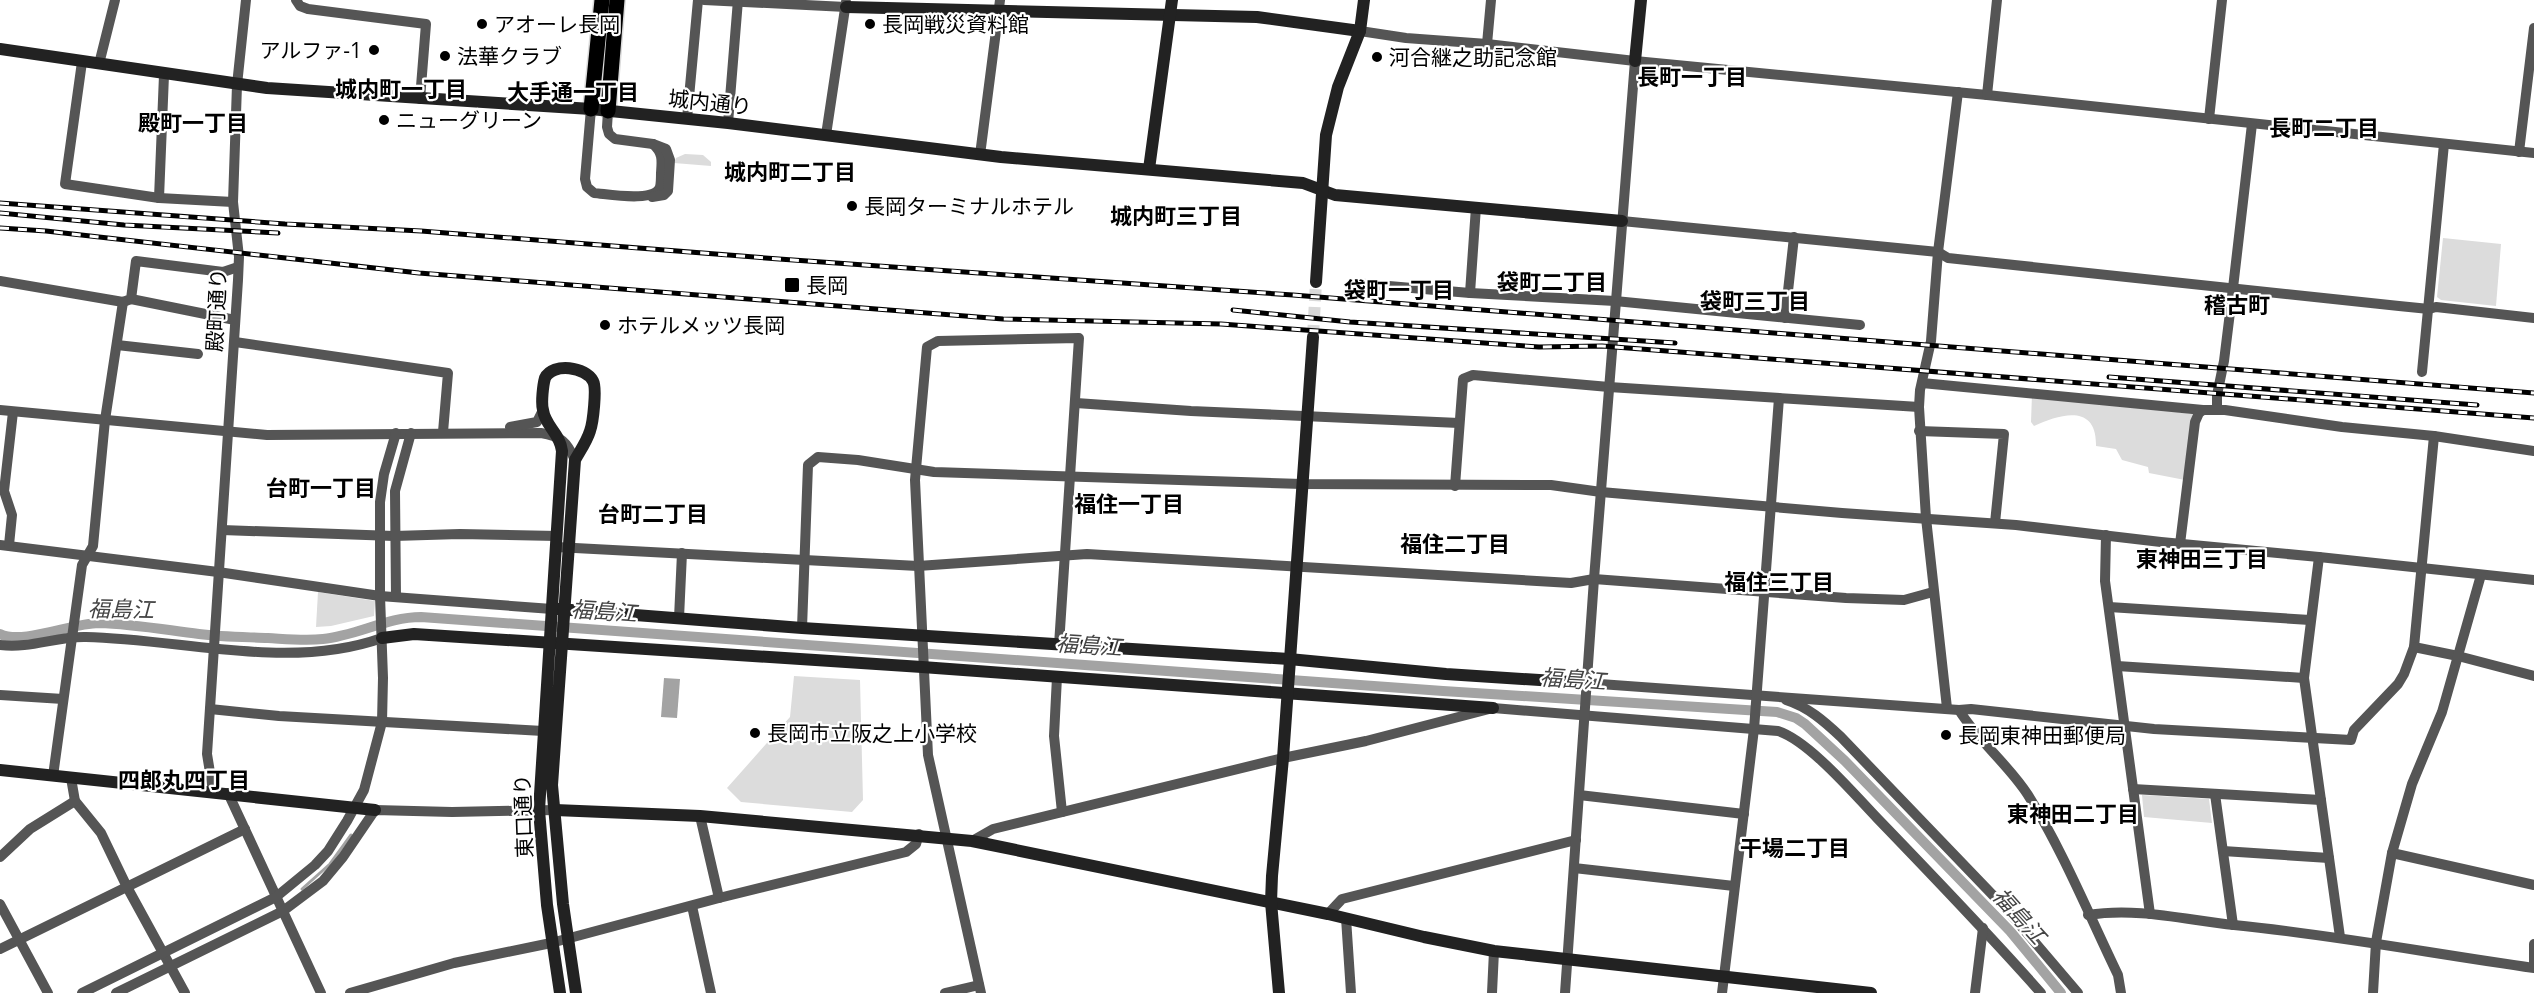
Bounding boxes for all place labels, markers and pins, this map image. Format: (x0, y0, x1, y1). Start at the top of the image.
place label: アオーレ長岡 (494, 10, 620, 38)
place label: 長岡戦災資料館 (882, 10, 1029, 38)
marker: アオーレ長岡 (475, 17, 489, 31)
marker: 長岡戦災資料館 (863, 17, 877, 31)
place label: アルファ-1 (259, 36, 362, 64)
place label: 法華クラブ (457, 42, 562, 70)
marker: アルファ-1 (367, 43, 381, 57)
place label: 河合継之助記念館 (1389, 43, 1557, 71)
marker: 法華クラブ (438, 49, 452, 63)
marker: 河合継之助記念館 (1370, 50, 1384, 64)
place label: ニューグリーン (396, 106, 542, 134)
marker: ニューグリーン (377, 113, 391, 127)
place label: 長岡ターミナルホテル (864, 192, 1074, 220)
marker: 長岡ターミナルホテル (845, 199, 859, 213)
place label: 長岡 (806, 271, 848, 299)
marker: 長岡 (783, 276, 801, 294)
place label: ホテルメッツ長岡 (617, 311, 785, 339)
marker: ホテルメッツ長岡 (598, 318, 612, 332)
place label: 長岡市立阪之上小学校 (767, 719, 977, 747)
place label: 長岡東神田郵便局 (1958, 721, 2126, 749)
marker: 長岡市立阪之上小学校 (748, 726, 762, 740)
marker: 長岡東神田郵便局 (1939, 728, 1953, 742)

